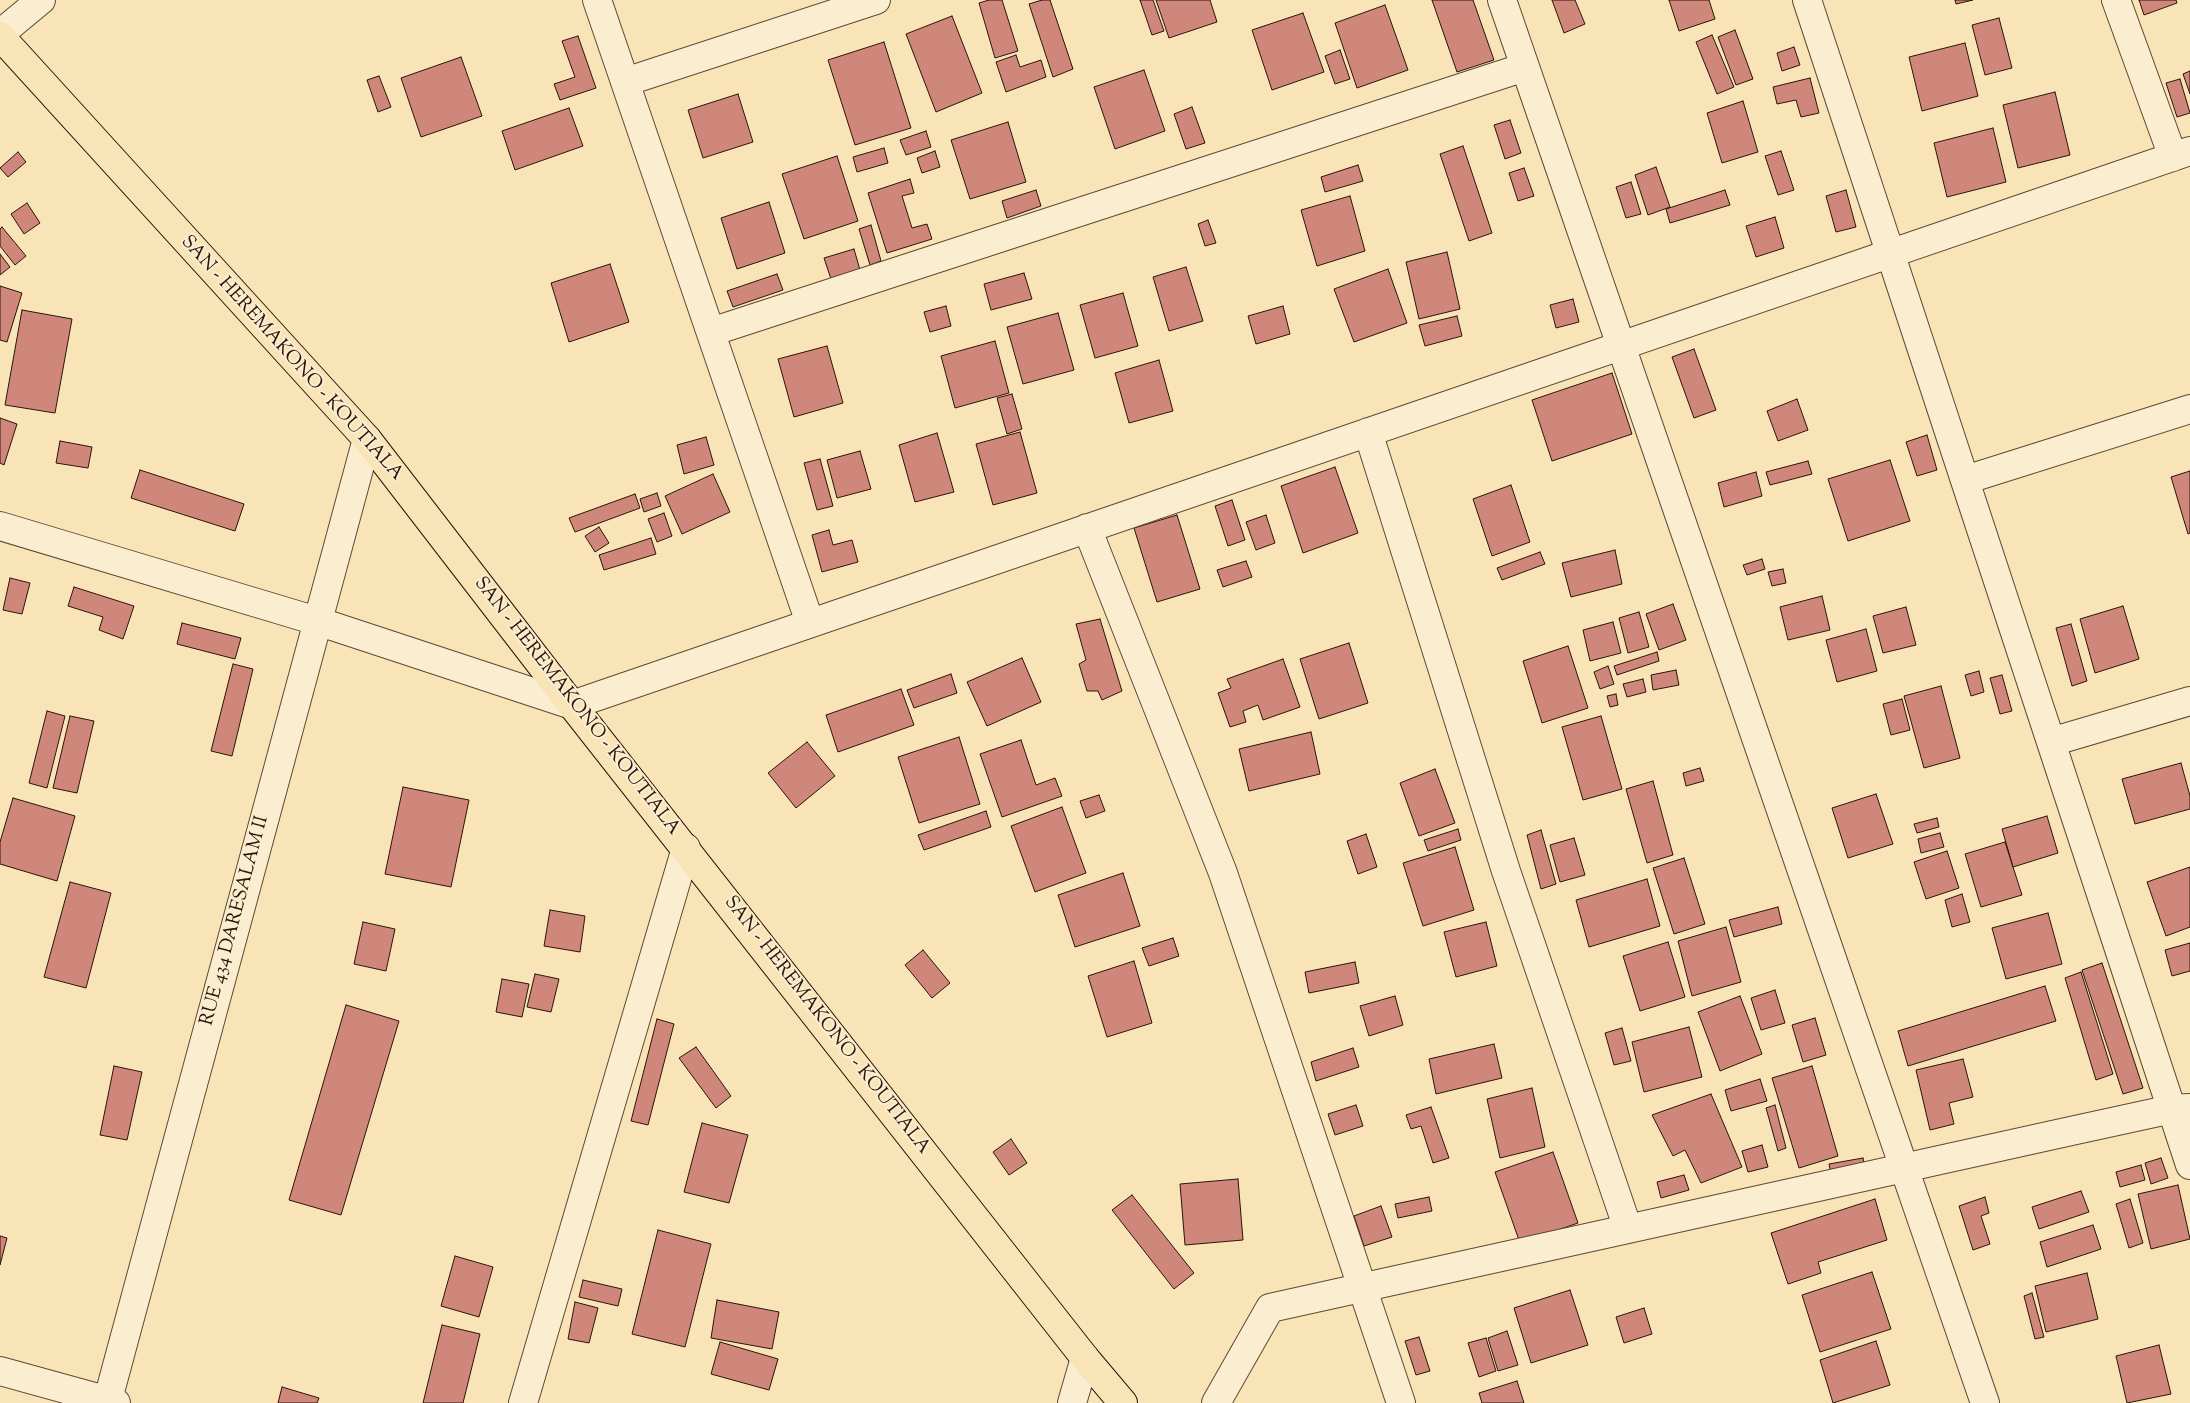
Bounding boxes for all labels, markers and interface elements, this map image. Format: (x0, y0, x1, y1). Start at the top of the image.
street label: SAN - HEREMAKONO - KOUTIALA (175, 232, 407, 486)
street label: SAN - HEREMAKONO - KOUTIALA (468, 573, 684, 841)
street label: RUE 434 DARESALAM II (197, 814, 275, 1028)
street label: SAN - HEREMAKONO - KOUTIALA (718, 892, 934, 1160)

